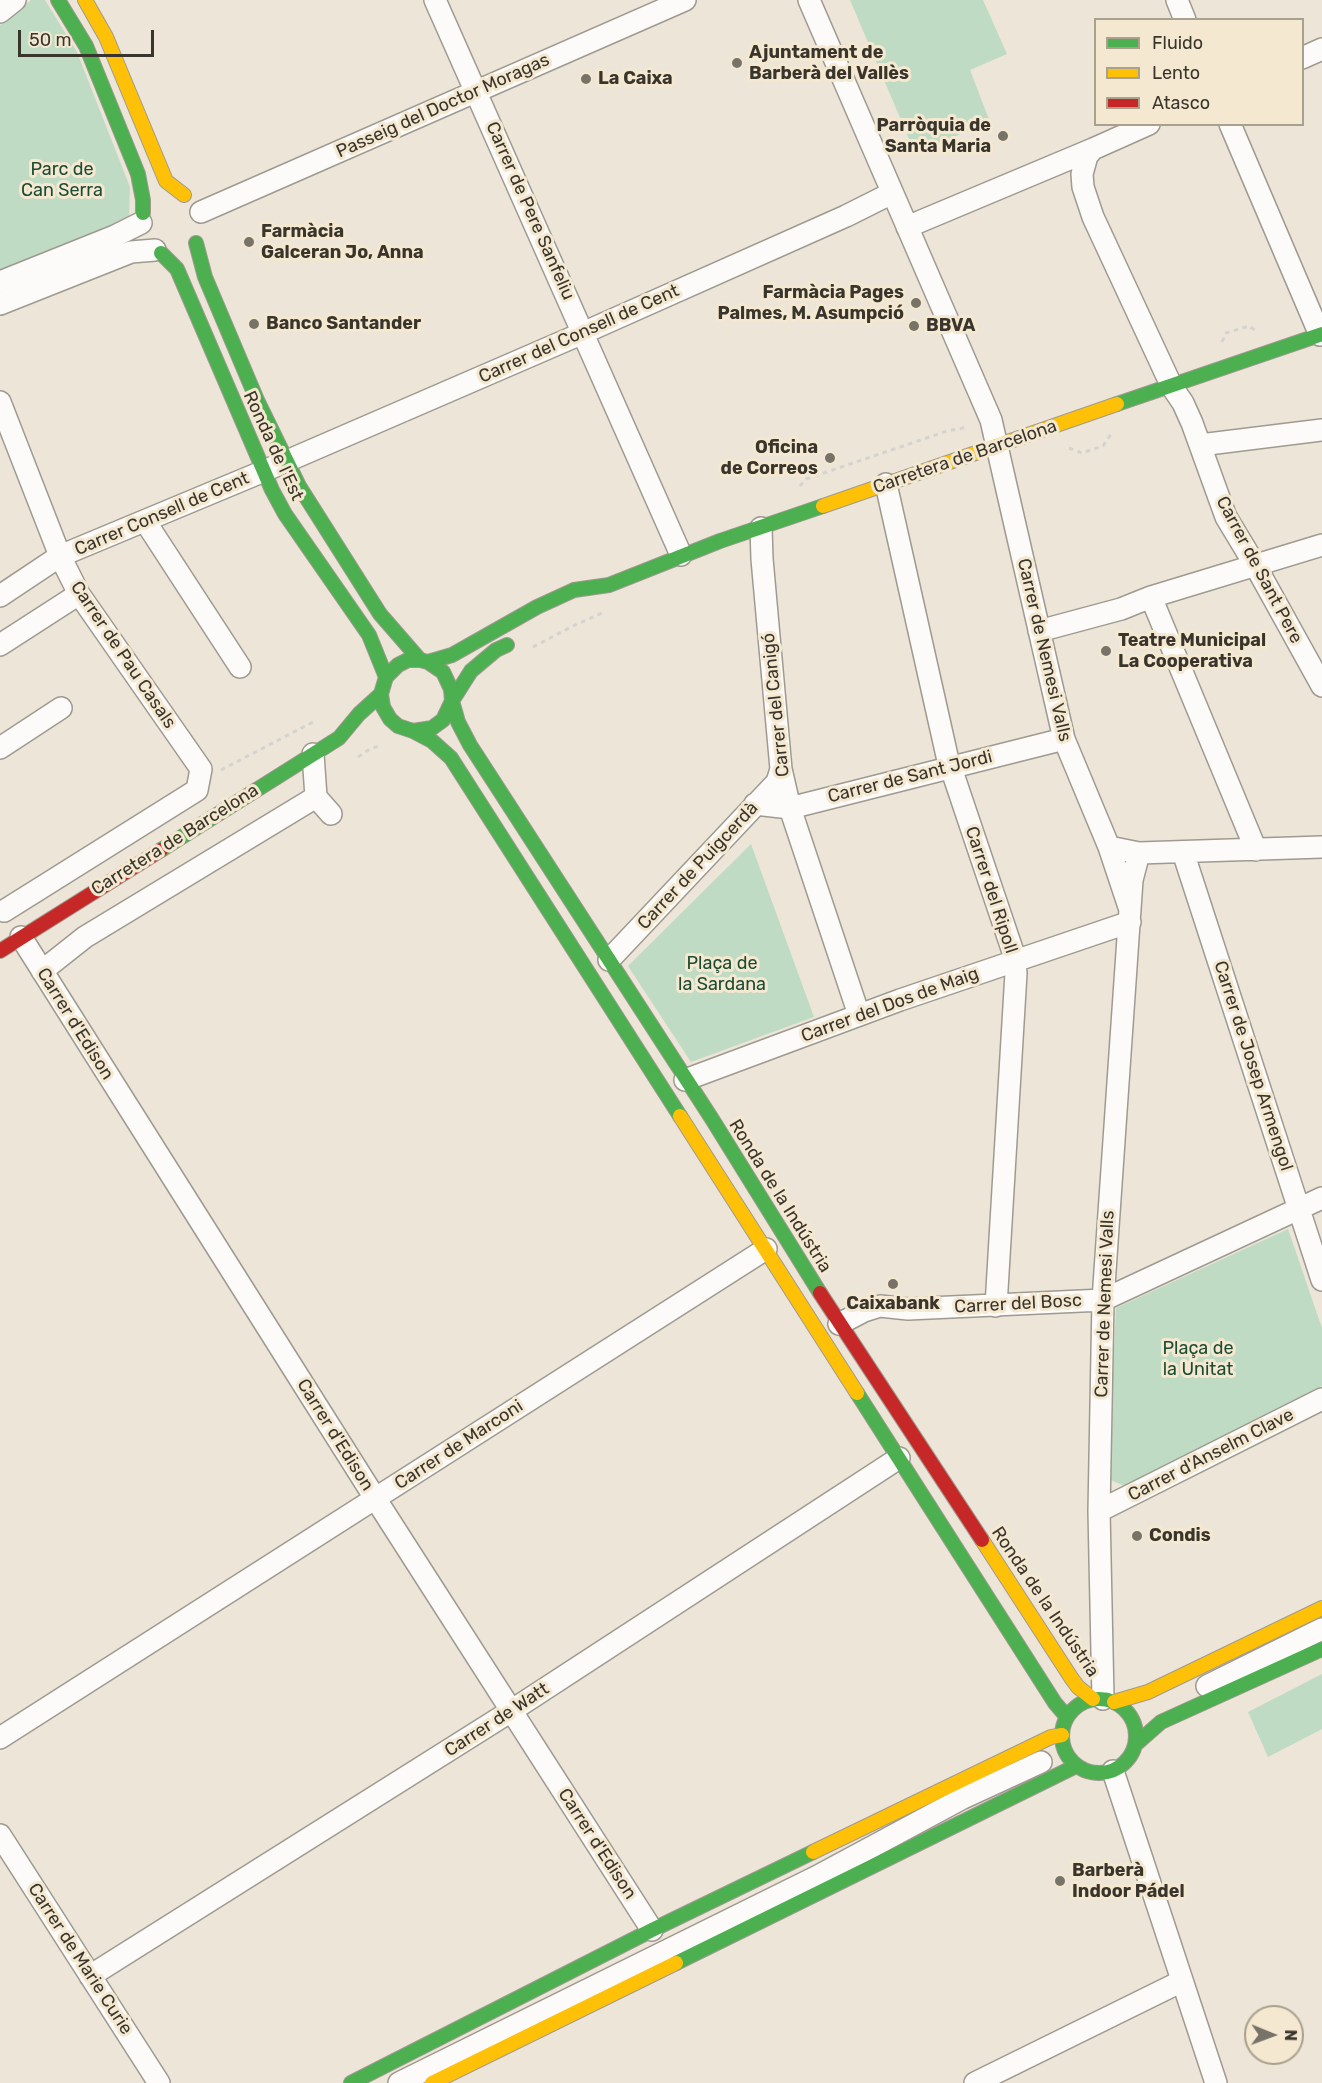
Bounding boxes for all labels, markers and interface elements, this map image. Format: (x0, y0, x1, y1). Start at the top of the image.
scale bar (21, 18, 158, 56)
legend (1094, 18, 1304, 126)
text: 50 m (29, 29, 72, 51)
text: Fluido (1152, 32, 1203, 54)
place label: Ajuntament de Barberà del Vallès (749, 42, 909, 84)
street label: Passeig del Doctor Moragas (333, 49, 553, 163)
marker: Ajuntament de Barberà del Vallès (730, 56, 744, 70)
text: Lento (1152, 62, 1200, 84)
place label: La Caixa (598, 68, 673, 90)
marker: La Caixa (579, 72, 593, 86)
text: Atasco (1152, 92, 1210, 114)
place label: Parròquia de Santa Maria (877, 115, 991, 158)
street label: Carrer de Pere Sanfeliu (481, 118, 579, 304)
marker: Parròquia de Santa Maria (996, 129, 1010, 143)
park label: Parc de Can Serra (21, 159, 103, 201)
place label: Farmàcia Galceran Jo, Anna (261, 221, 424, 264)
marker: Farmàcia Galceran Jo, Anna (242, 235, 256, 249)
street label: Carrer del Consell de Cent (475, 280, 683, 388)
place label: Farmàcia Pages Palmes, M. Asumpció (718, 282, 904, 324)
marker: Farmàcia Pages Palmes, M. Asumpció (909, 296, 923, 310)
place label: Banco Santander (266, 313, 421, 335)
place label: BBVA (926, 315, 975, 337)
marker: Banco Santander (247, 317, 261, 331)
marker: BBVA (907, 319, 921, 333)
street label: Ronda de l'Est (238, 388, 308, 504)
street label: Carretera de Barcelona (870, 415, 1060, 499)
place label: Oficina de Correos (721, 437, 818, 480)
marker: Oficina de Correos (823, 451, 837, 465)
street label: Carrer Consell de Cent (71, 467, 253, 561)
street label: Carrer de Sant Pere (1211, 493, 1307, 647)
street label: Carrer de Nemesi Valls (1012, 556, 1076, 744)
street label: Carrer de Pau Casals (66, 577, 180, 733)
place label: Teatre Municipal La Cooperativa (1118, 630, 1266, 672)
street label: Carrer del Canigó (758, 632, 794, 778)
marker: Teatre Municipal La Cooperativa (1099, 644, 1113, 658)
street label: Carrer de Sant Jordi (826, 746, 994, 808)
street label: Carretera de Barcelona (87, 780, 263, 900)
street label: Carrer de Puigcerdà (633, 798, 763, 934)
street label: Carrer del Ripoll (960, 824, 1022, 956)
park label: Plaça de la Sardana (678, 953, 766, 996)
street label: Carrer de Josep Armengol (1209, 958, 1297, 1174)
street label: Carrer del Dos de Maig (798, 963, 982, 1047)
street label: Carrer d'Edison (32, 964, 118, 1084)
street label: Ronda de la Indústria (724, 1115, 836, 1277)
street label: Carrer de Nemesi Valls (1091, 1210, 1119, 1398)
marker: Caixabank (886, 1277, 900, 1291)
street label: Carrer del Bosc (954, 1290, 1082, 1318)
place label: Caixabank (846, 1293, 940, 1315)
park label: Plaça de la Unitat (1163, 1338, 1233, 1380)
street label: Carrer d'Edison (292, 1375, 378, 1495)
street label: Carrer de Marconi (391, 1396, 527, 1494)
street label: Carrer d'Anselm Clave (1125, 1404, 1297, 1506)
street label: Ronda de la Indústria (987, 1523, 1103, 1681)
place label: Condis (1149, 1525, 1211, 1547)
marker: Condis (1130, 1529, 1144, 1543)
street label: Carrer de Watt (441, 1678, 553, 1762)
street label: Carrer d'Edison (553, 1785, 641, 1903)
place label: Barberà Indoor Pádel (1072, 1860, 1185, 1902)
marker: Barberà Indoor Pádel (1053, 1874, 1067, 1888)
street label: Carrer de Marie Curie (23, 1879, 137, 2039)
north arrow (1244, 2005, 1304, 2065)
text: N (1281, 2029, 1300, 2041)

